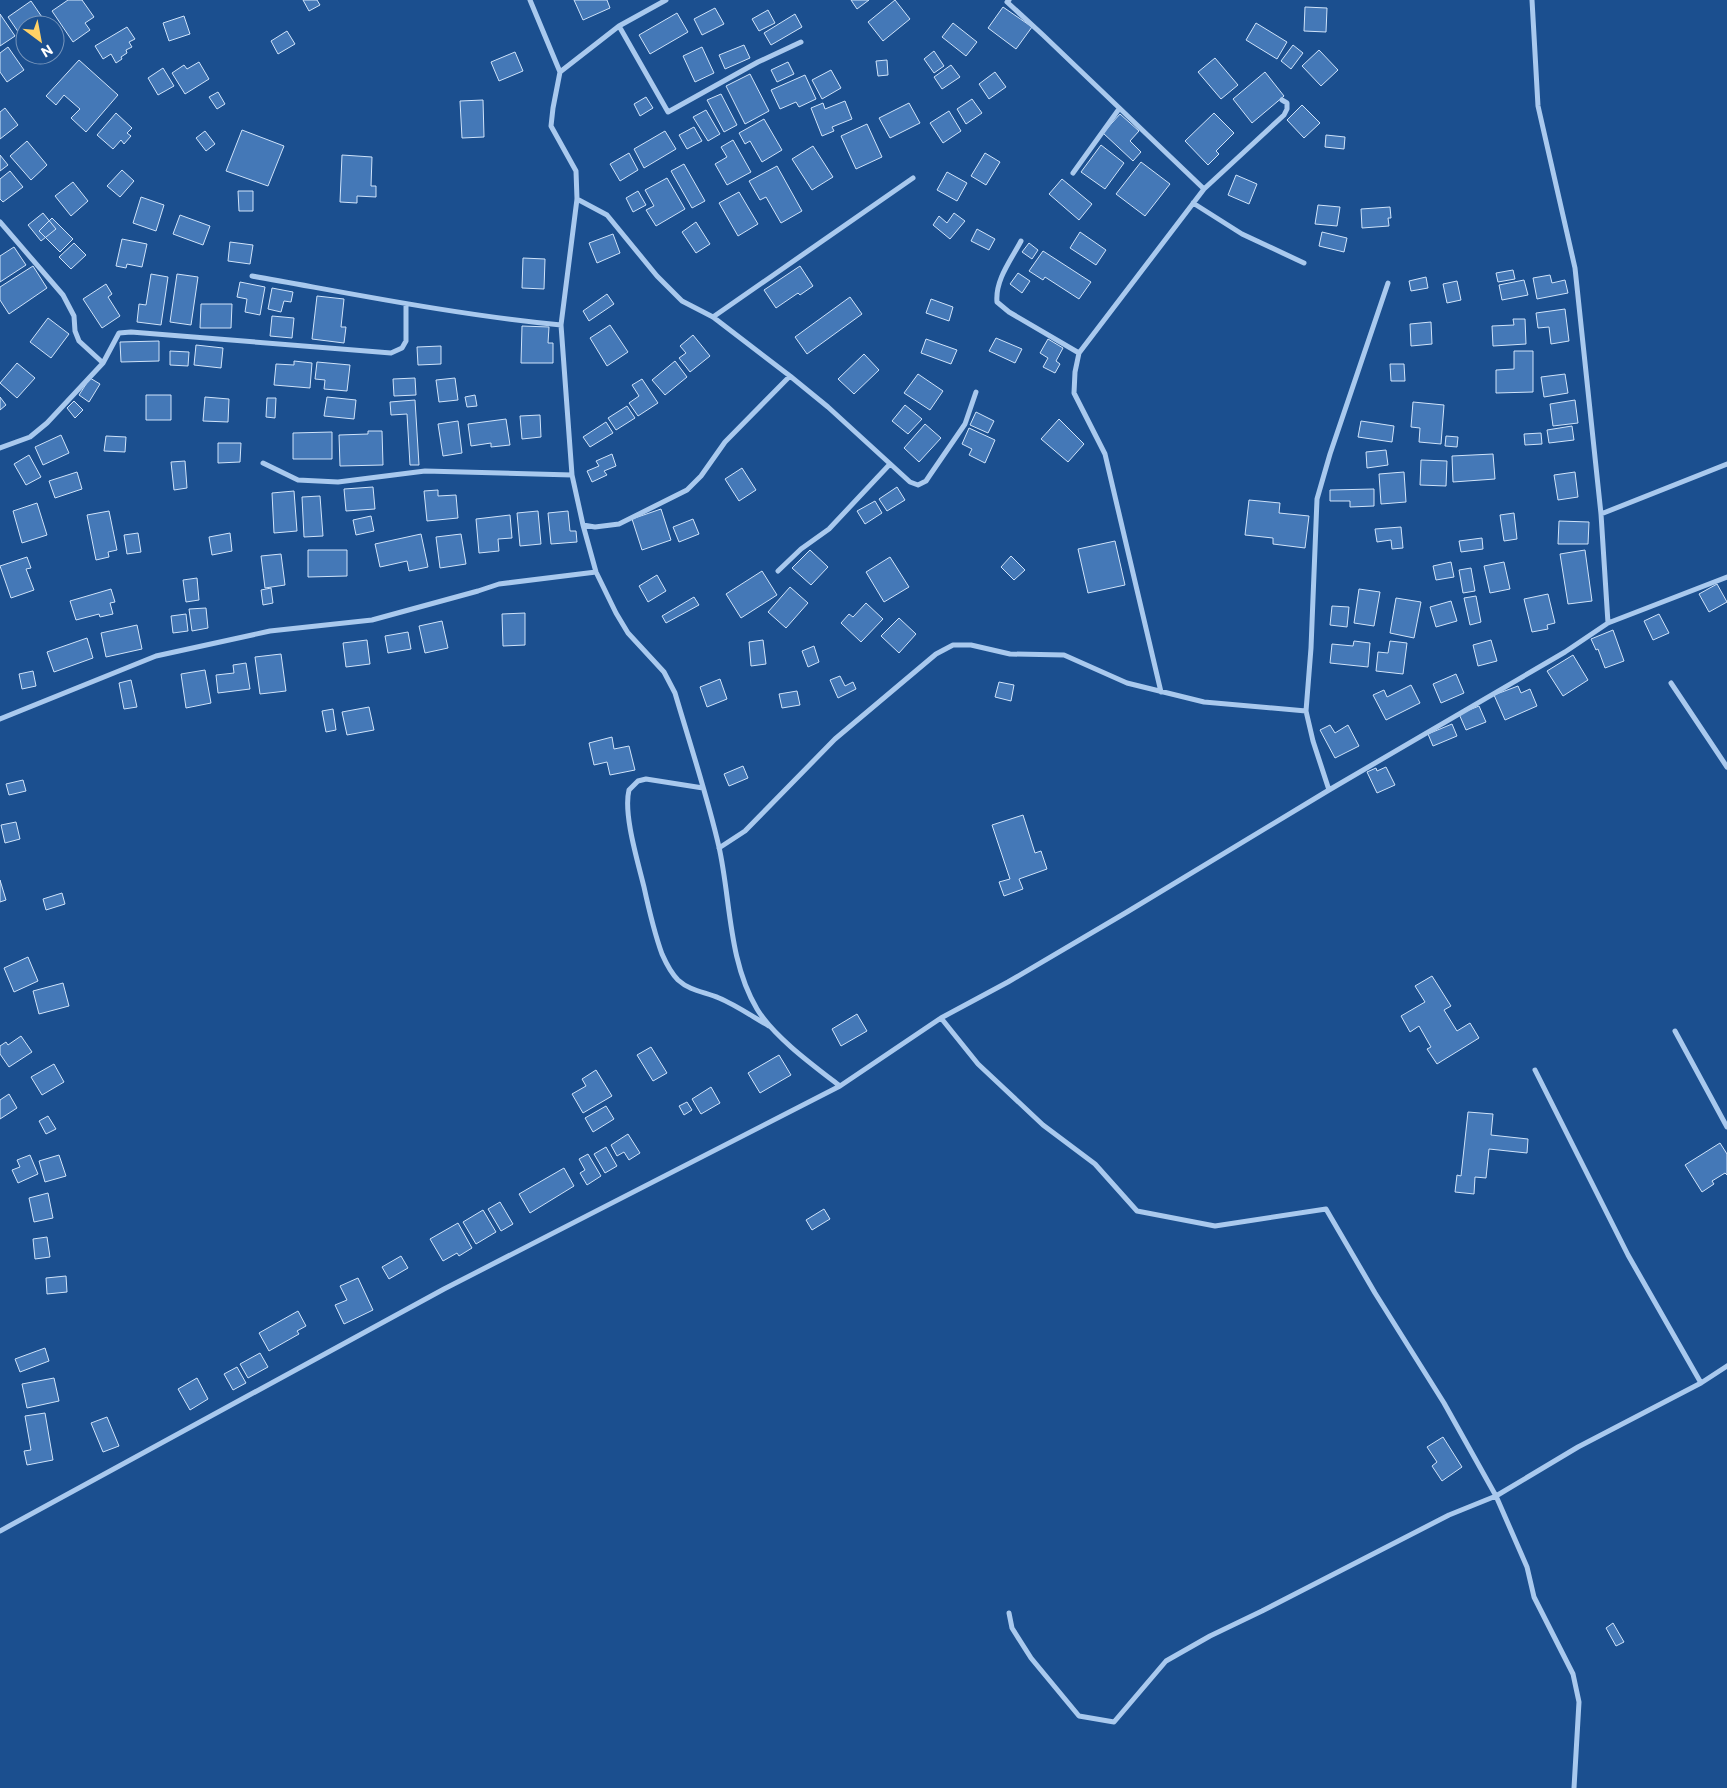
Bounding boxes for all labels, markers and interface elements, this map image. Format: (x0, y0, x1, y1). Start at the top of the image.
north arrow (15, 15, 65, 65)
text: N (38, 41, 56, 61)

